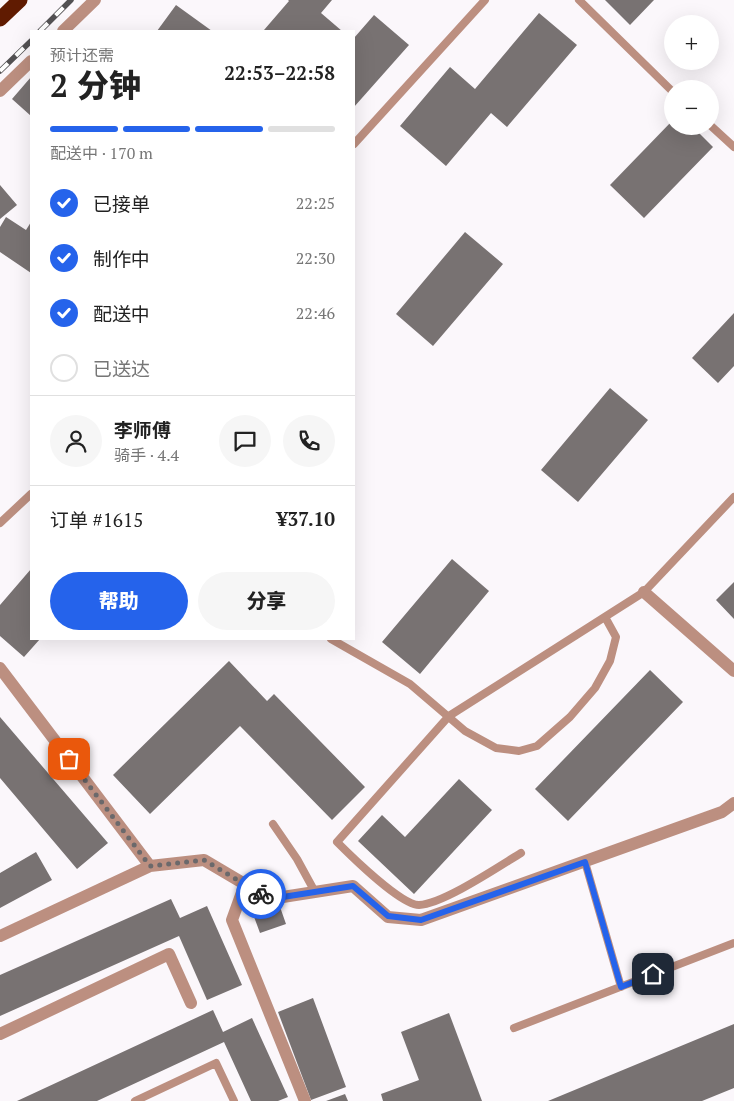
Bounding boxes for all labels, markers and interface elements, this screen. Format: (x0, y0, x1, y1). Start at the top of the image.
map controls (664, 15, 719, 135)
button: + (664, 15, 719, 70)
text: 预计还需 (50, 44, 114, 66)
text: 22:53–22:58 (224, 60, 335, 85)
text: 2 分钟 (50, 64, 141, 106)
button: − (664, 80, 719, 135)
text: 配送中 · 170 m (50, 142, 153, 164)
icon: check (50, 189, 78, 217)
text: 已接单 (93, 191, 150, 216)
text: 22:25 (296, 192, 335, 214)
icon: check (50, 244, 78, 272)
text: 制作中 (93, 246, 150, 271)
text: 22:30 (296, 247, 335, 269)
icon: check (50, 299, 78, 327)
text: 配送中 (93, 301, 150, 326)
text: 22:46 (296, 302, 335, 324)
text: 已送达 (93, 356, 150, 381)
button: person (50, 415, 102, 467)
button: chat (219, 415, 271, 467)
button: phone (283, 415, 335, 467)
text: 李师傅 (114, 417, 171, 442)
text: 骑手 · 4.4 (114, 444, 179, 466)
text: ¥37.10 (277, 506, 335, 531)
text: 订单 #1615 (50, 507, 143, 532)
button: 帮助 (50, 572, 188, 630)
button: 分享 (198, 572, 335, 630)
pin (48, 738, 90, 780)
icon: bag (55, 745, 83, 773)
courier (236, 869, 286, 919)
icon: bike (247, 880, 275, 908)
pin (632, 953, 674, 995)
icon: home (639, 960, 667, 988)

